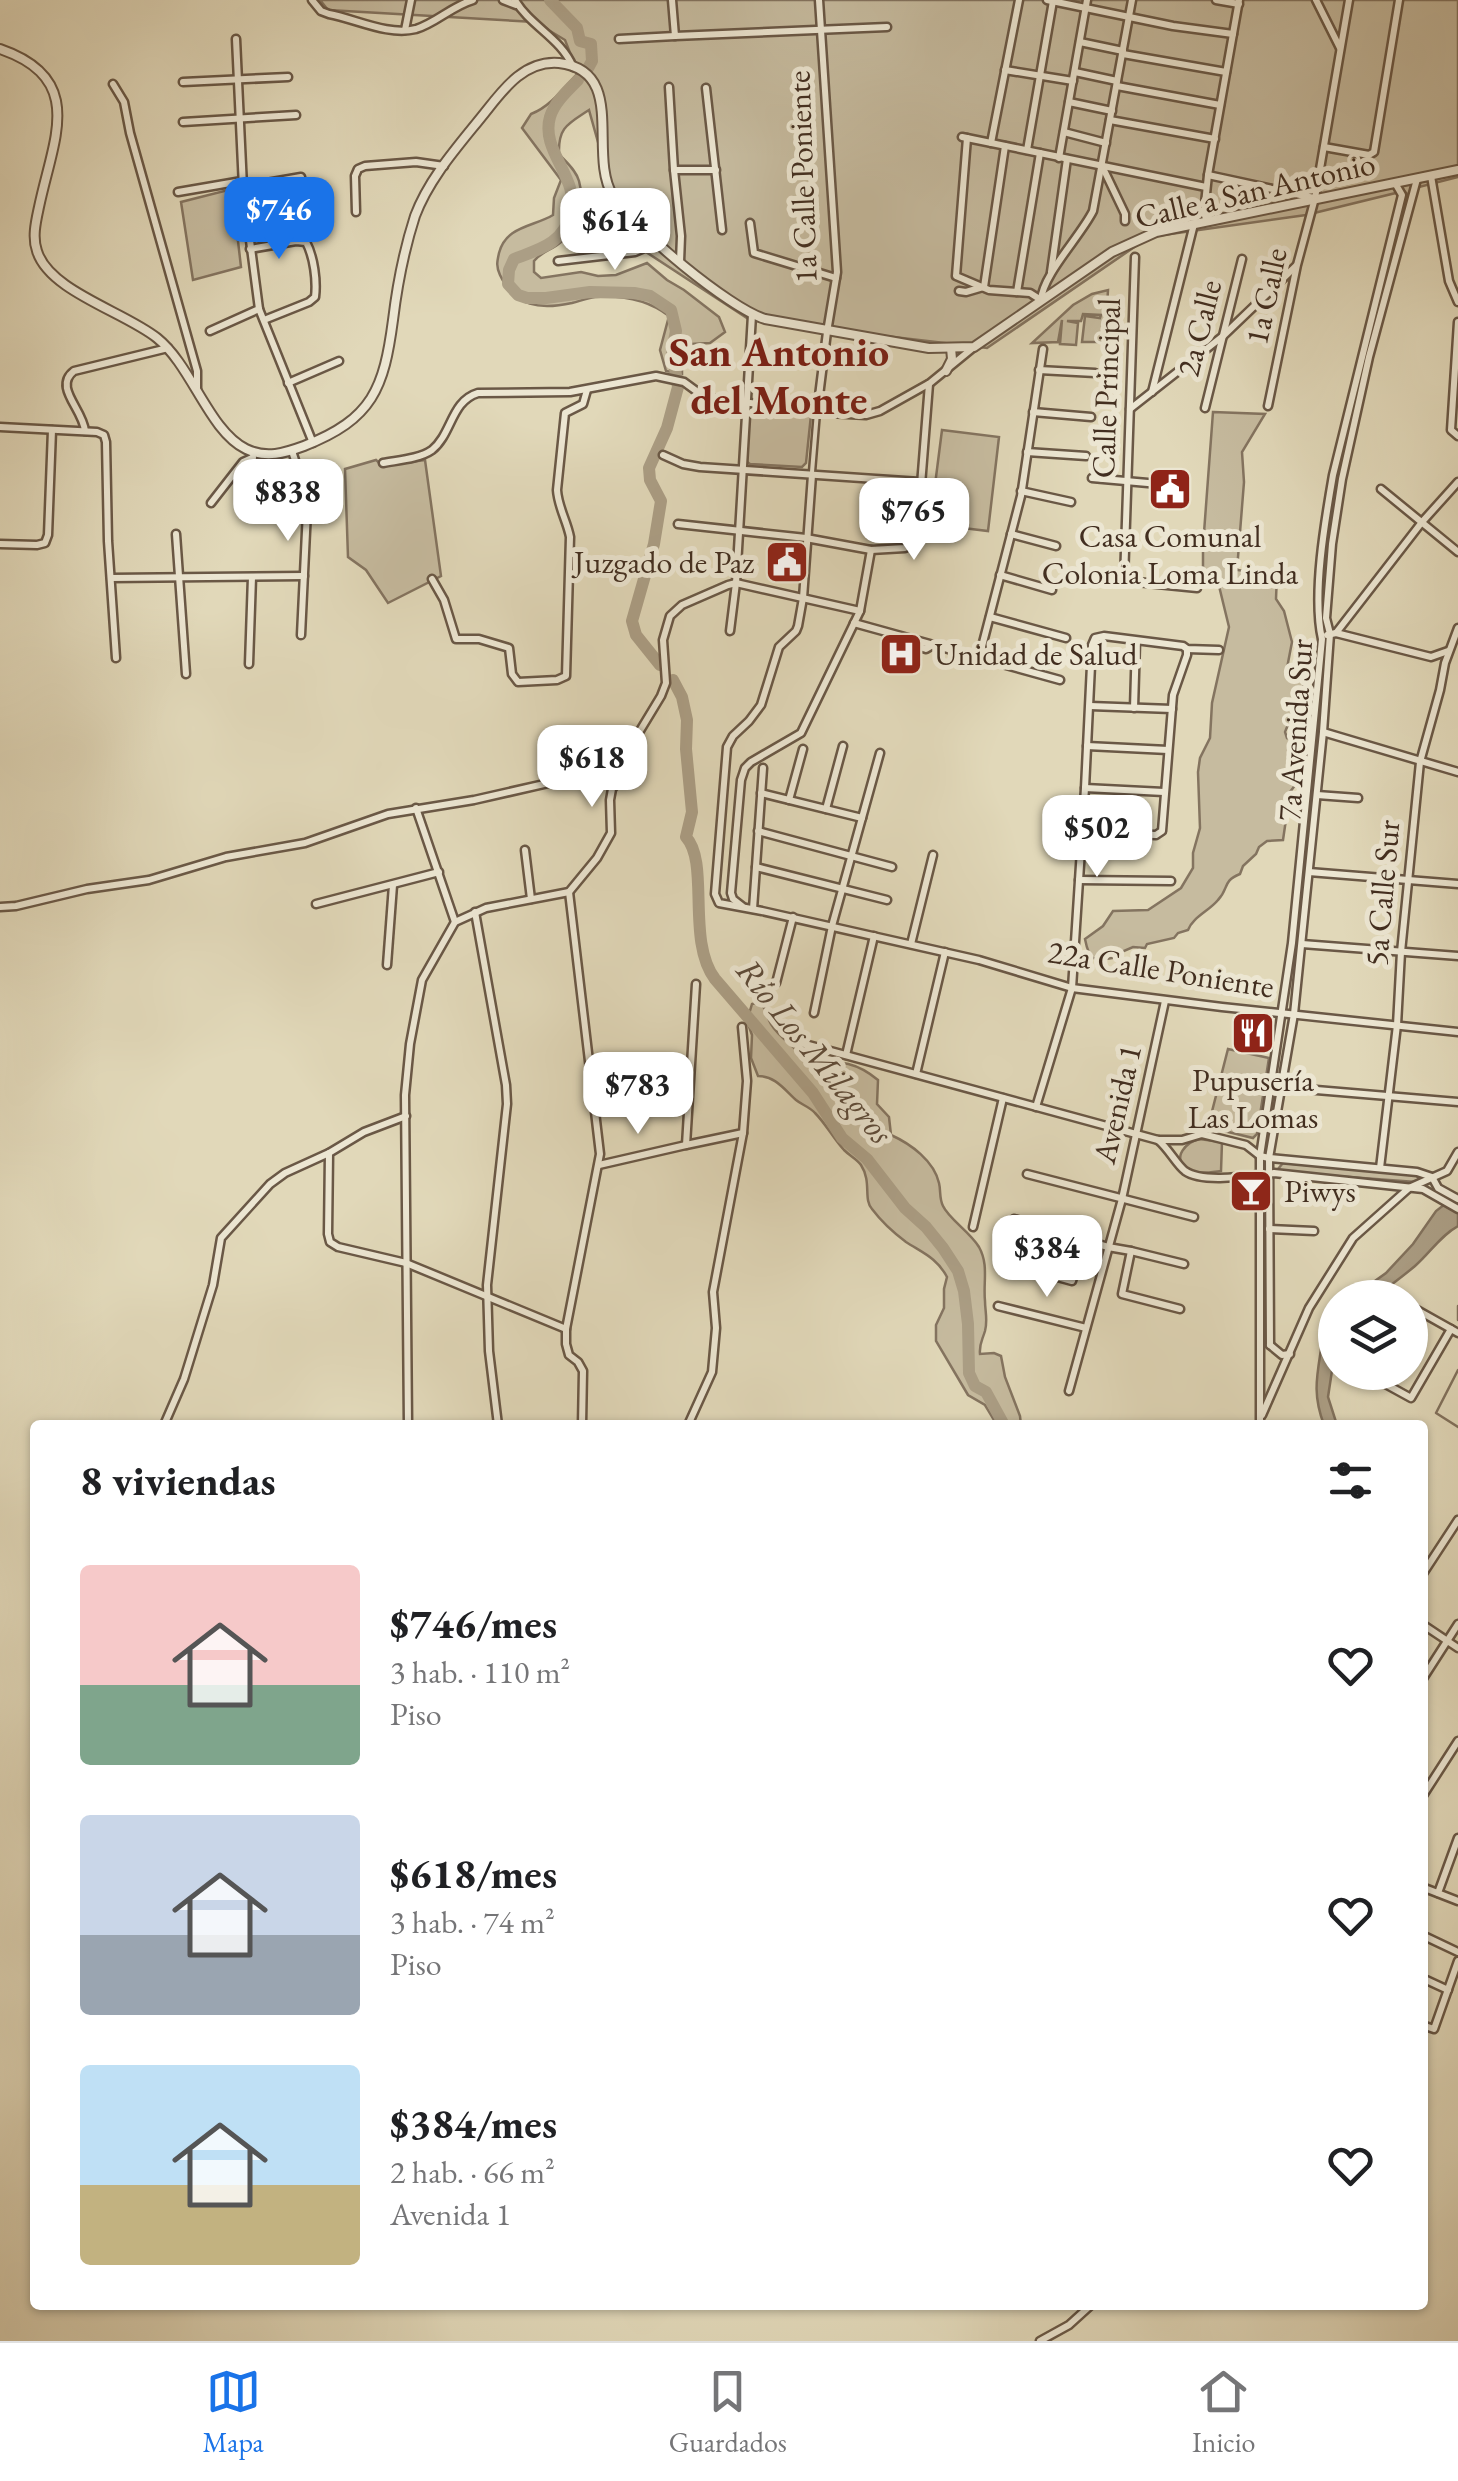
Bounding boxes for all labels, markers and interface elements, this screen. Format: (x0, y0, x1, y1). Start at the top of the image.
street label: 1a Calle Poniente (777, 70, 827, 284)
street label: Calle a San Antonio (1131, 142, 1379, 238)
pin: $746 (220, 177, 338, 262)
text: $746 (246, 188, 312, 230)
pin: $614 (556, 188, 674, 273)
text: $614 (582, 199, 648, 241)
street label: 1a Calle (1235, 244, 1297, 348)
street label: 2a Calle (1167, 275, 1231, 381)
street label: Calle Principal (1082, 297, 1130, 479)
district label: San Antonio del Monte (669, 324, 889, 427)
pin: $838 (229, 459, 347, 544)
public building icon: Casa Comunal Colonia Loma Linda (1147, 466, 1193, 512)
text: $838 (255, 470, 321, 512)
pin: $765 (855, 478, 973, 563)
text: $765 (881, 489, 947, 531)
place label: Casa Comunal Colonia Loma Linda (1042, 515, 1298, 594)
public building icon: Juzgado de Paz (764, 539, 810, 585)
place label: Juzgado de Paz (571, 541, 754, 583)
hospital icon: Unidad de Salud (878, 631, 924, 677)
place label: Unidad de Salud (934, 633, 1138, 675)
street label: 7a Avenida Sur (1268, 637, 1322, 823)
pin: $618 (533, 725, 651, 810)
text: $618 (559, 736, 625, 778)
pin: $502 (1038, 795, 1156, 880)
text: $502 (1064, 806, 1130, 848)
street label: 5a Calle Sur (1355, 818, 1409, 968)
street label: 22a Calle Poniente (1045, 930, 1277, 1008)
water label: Río Los Milagros (726, 949, 904, 1154)
restaurant icon: Pupusería Las Lomas (1230, 1010, 1276, 1056)
street label: Avenida 1 (1083, 1040, 1151, 1169)
pin: $783 (579, 1052, 697, 1137)
place label: Pupusería Las Lomas (1188, 1059, 1318, 1138)
text: $783 (605, 1063, 671, 1105)
bar icon: Piwys (1228, 1168, 1274, 1214)
place label: Piwys (1284, 1170, 1356, 1212)
pin: $384 (988, 1215, 1106, 1300)
text: $384 (1014, 1226, 1080, 1268)
map controls (1318, 1280, 1428, 1390)
button: layers (1318, 1280, 1428, 1390)
text: 8 viviendas (80, 1453, 276, 1508)
icon: filters (1323, 1453, 1378, 1508)
text: $746/mes (390, 1596, 557, 1651)
icon: home (160, 1605, 280, 1725)
icon: heart (1323, 1638, 1378, 1693)
text: 3 hab. · 110 m² (390, 1651, 570, 1693)
text: Piso (390, 1693, 442, 1735)
text: $618/mes (390, 1846, 557, 1901)
icon: home (160, 1855, 280, 1975)
icon: heart (1323, 1888, 1378, 1943)
text: 3 hab. · 74 m² (390, 1901, 555, 1943)
text: Piso (390, 1943, 442, 1985)
text: $384/mes (390, 2096, 557, 2151)
icon: home (160, 2105, 280, 2225)
icon: heart (1323, 2138, 1378, 2193)
text: 2 hab. · 66 m² (390, 2151, 555, 2193)
text: Avenida 1 (390, 2193, 511, 2235)
tab: Mapa (203, 2364, 264, 2460)
tab: Guardados (669, 2364, 787, 2460)
tab: Inicio (1192, 2364, 1255, 2460)

